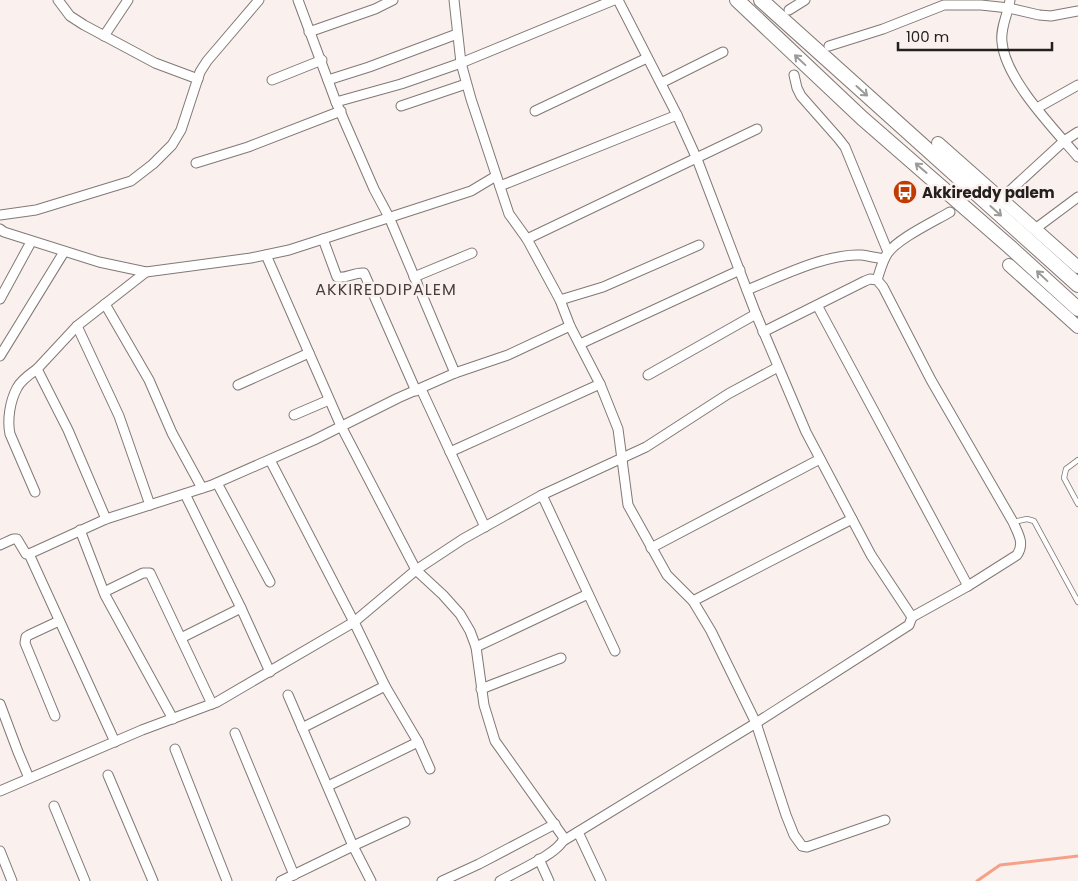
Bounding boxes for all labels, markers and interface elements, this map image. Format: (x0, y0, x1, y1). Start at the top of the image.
scale bar (898, 20, 1052, 52)
text: 100 m (906, 26, 949, 47)
one-way arrow (793, 54, 806, 66)
one-way arrow (856, 85, 869, 97)
one-way arrow (914, 163, 927, 174)
bus stop icon: Akkireddy palem (892, 179, 918, 205)
place label: Akkireddy palem (922, 182, 1055, 203)
one-way arrow (990, 206, 1003, 217)
one-way arrow (1036, 270, 1049, 282)
district label: AKKIREDDIPALEM (315, 278, 457, 301)

